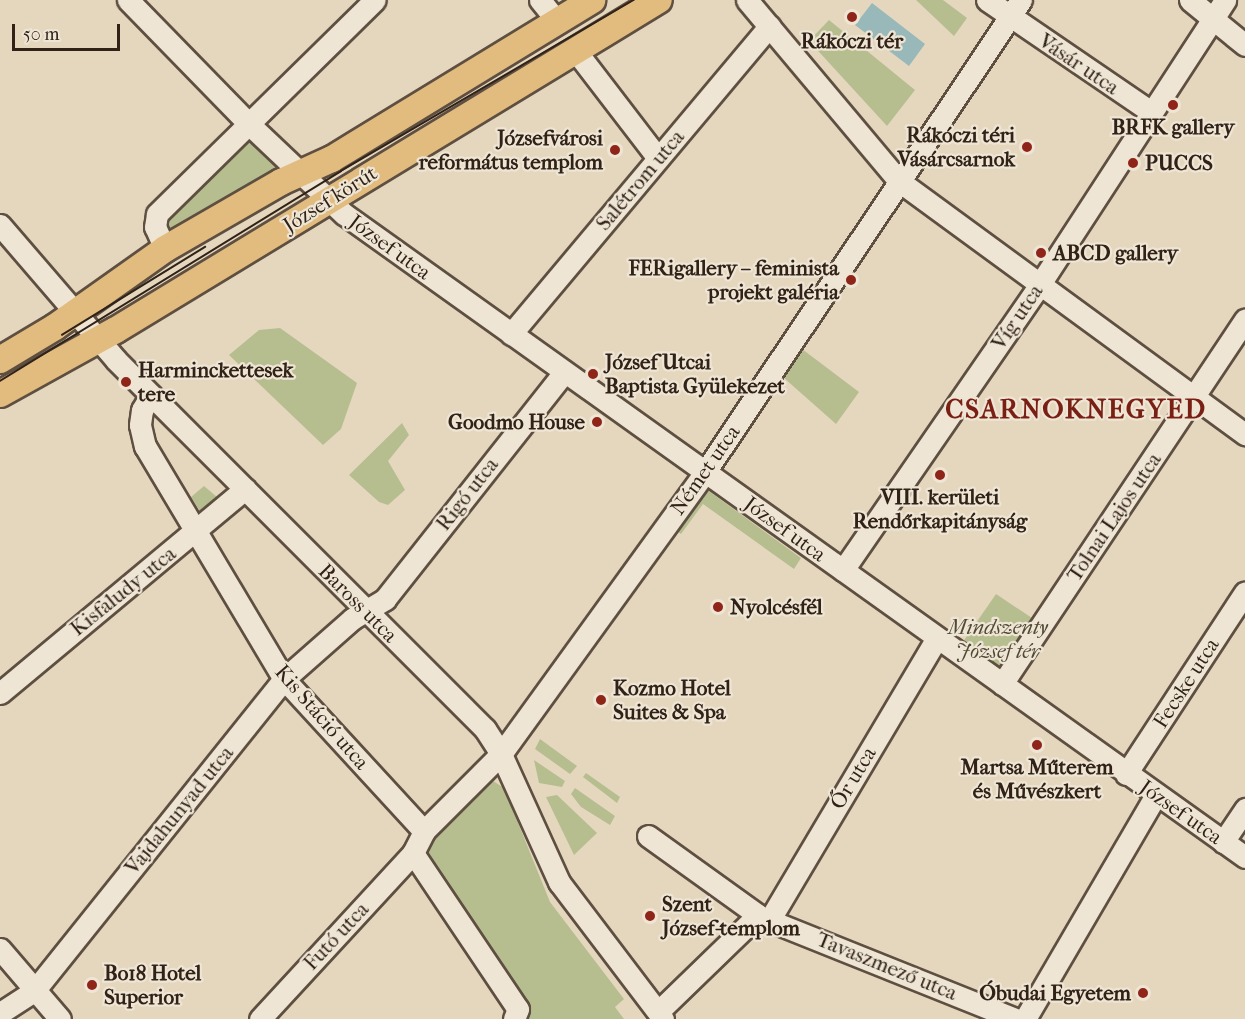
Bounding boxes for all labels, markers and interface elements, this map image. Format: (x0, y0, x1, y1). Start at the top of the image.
marker: Rákóczi tér (843, 8, 861, 26)
scale bar (15, 12, 123, 50)
text: 50 m (23, 24, 59, 45)
place label: Rákóczi tér (801, 28, 903, 54)
street label: Vásár utca (1034, 28, 1124, 100)
marker: BRFK gallery (1166, 98, 1180, 112)
place label: BRFK gallery (1112, 114, 1234, 140)
place label: Rákóczi téri Vásárcsarnok (898, 122, 1015, 172)
place label: Józsefvárosi református templom (419, 125, 603, 175)
street label: Salétrom utca (591, 125, 689, 235)
marker: Rákóczi téri Vásárcsarnok (1020, 140, 1034, 154)
marker: Józsefvárosi református templom (608, 143, 622, 157)
place label: PUCCS (1145, 150, 1213, 176)
marker: PUCCS (1126, 156, 1140, 170)
street label: József körút (278, 160, 382, 238)
street label: József utca (344, 209, 436, 285)
place label: ABCD gallery (1053, 240, 1178, 266)
marker: ABCD gallery (1034, 246, 1048, 260)
place label: FERigallery – feminista projekt galéria (629, 255, 839, 305)
marker: FERigallery – feminista projekt galéria (844, 273, 858, 287)
street label: Víg utca (986, 280, 1048, 354)
place label: József Utcai Baptista Gyülekezet (605, 349, 785, 399)
place label: Harminckettesek tere (138, 357, 293, 407)
marker: József Utcai Baptista Gyülekezet (586, 367, 600, 381)
marker: Harminckettesek tere (119, 375, 133, 389)
district label: CSARNOKNEGYED (945, 394, 1207, 426)
place label: Goodmo House (448, 409, 585, 435)
marker: Goodmo House (590, 415, 604, 429)
street label: Német utca (665, 420, 745, 520)
street label: Tolnai Lajos utca (1062, 448, 1166, 586)
street label: Rigó utca (431, 452, 503, 536)
marker: VIII. kerületi Rendőrkapitányság (933, 468, 947, 482)
place label: VIII. kerületi Rendőrkapitányság (853, 484, 1027, 534)
street label: József utca (739, 491, 831, 567)
street label: Kisfaludy utca (65, 541, 181, 641)
street label: Baross utca (313, 558, 403, 648)
place label: Nyolcésfél (730, 594, 823, 620)
marker: Nyolcésfél (711, 600, 725, 614)
park label: Mindszenty József tér (948, 614, 1048, 664)
street label: Fecske utca (1148, 633, 1224, 733)
street label: Kis Stáció utca (270, 659, 374, 775)
place label: Kozmo Hotel Suites & Spa (613, 675, 731, 725)
marker: Kozmo Hotel Suites & Spa (594, 693, 608, 707)
marker: Martsa Műterem és Művészkert (1030, 738, 1044, 752)
street label: Vajdahunyad utca (119, 741, 239, 879)
street label: Őr utca (825, 742, 881, 814)
place label: Martsa Műterem és Művészkert (961, 754, 1113, 804)
street label: József utca (1135, 774, 1227, 850)
place label: Szent József-templom (662, 891, 800, 941)
street label: Futó utca (298, 897, 374, 975)
marker: Szent József-templom (643, 909, 657, 923)
street label: Tavaszmező utca (813, 926, 961, 1006)
place label: Bo18 Hotel Superior (104, 960, 201, 1010)
marker: Bo18 Hotel Superior (85, 978, 99, 992)
place label: Óbudai Egyetem (979, 980, 1131, 1006)
marker: Óbudai Egyetem (1136, 986, 1150, 1000)

